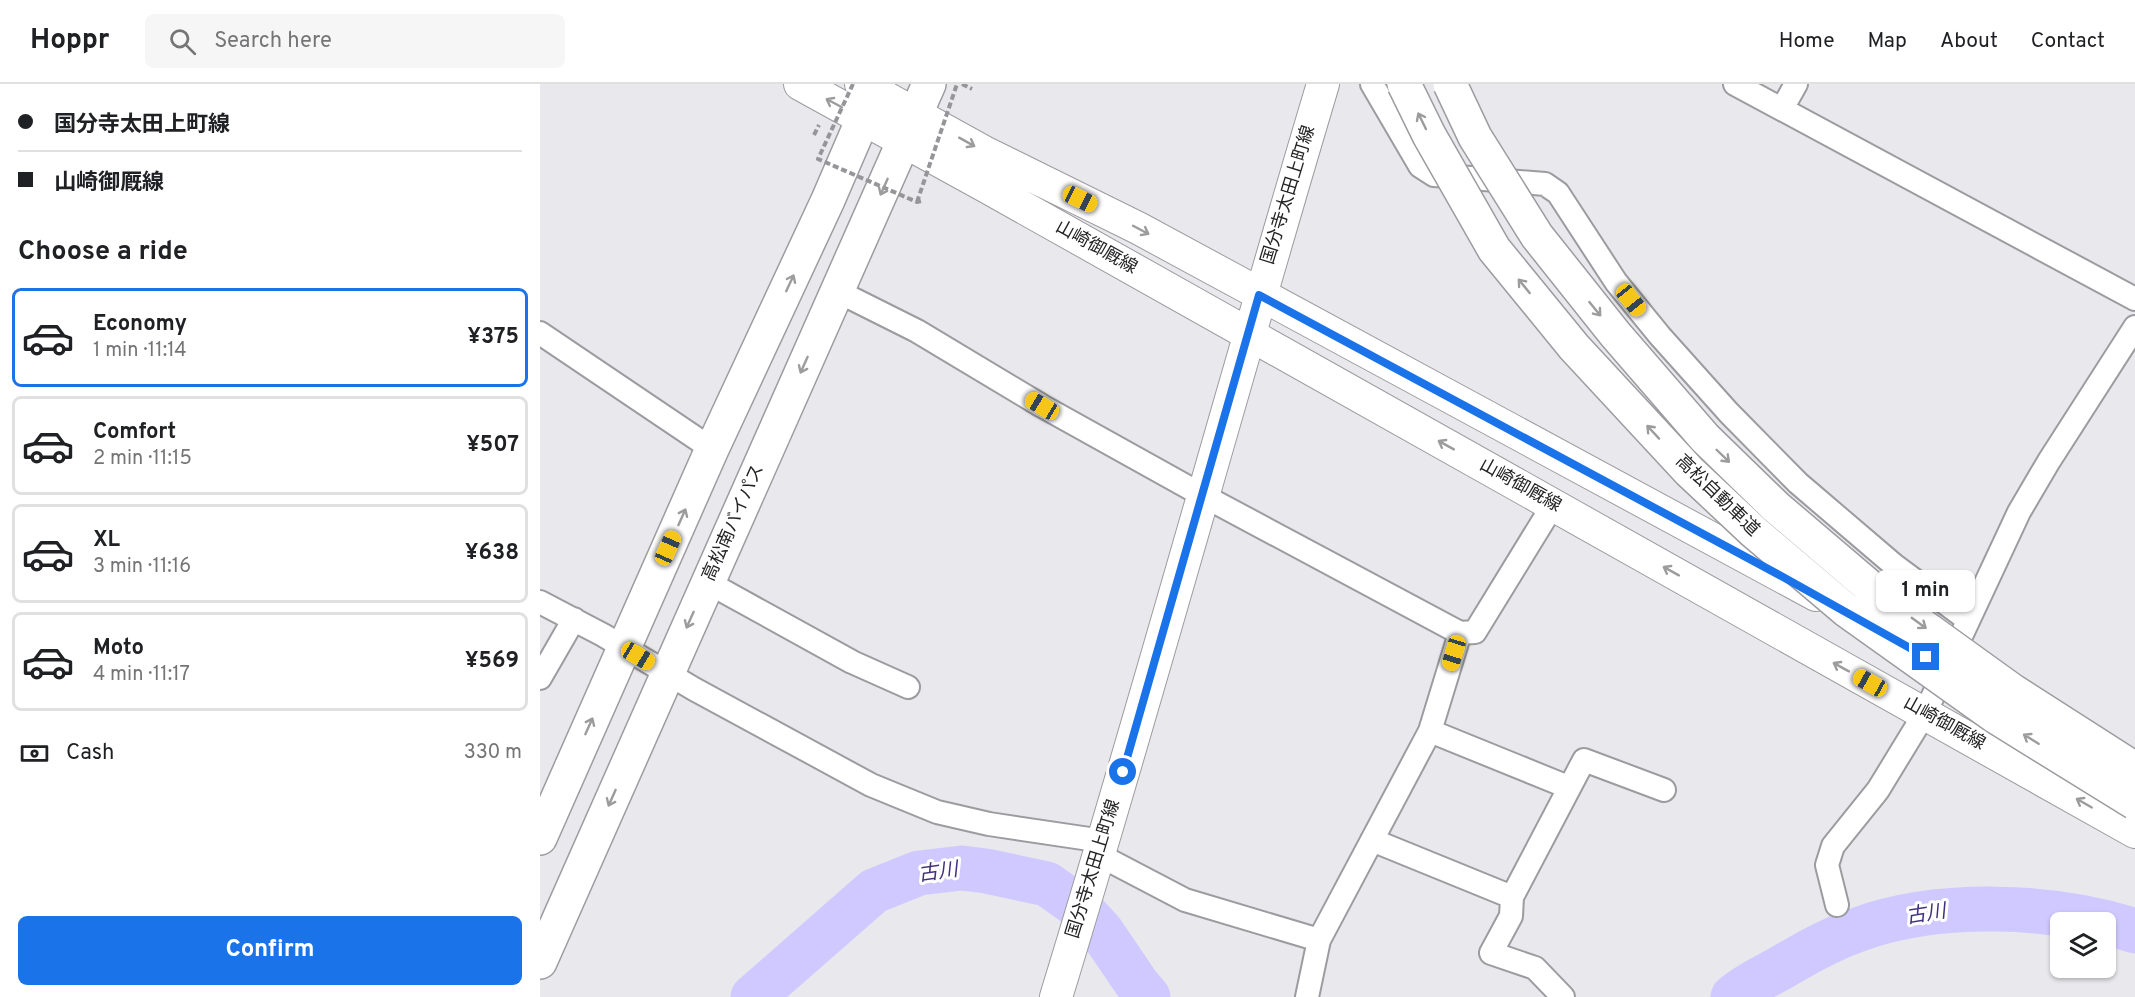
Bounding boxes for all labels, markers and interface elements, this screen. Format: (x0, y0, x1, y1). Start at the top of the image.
search box (145, 14, 565, 68)
text: Hoppr (30, 23, 109, 59)
icon: search (166, 25, 199, 58)
text: Search here (214, 28, 332, 55)
text: Home (1779, 28, 1835, 55)
text: Map (1868, 28, 1907, 55)
text: About (1940, 28, 1998, 55)
text: Contact (2031, 28, 2105, 55)
one-way arrow (826, 97, 843, 109)
text: 国分寺太田上町線 (54, 112, 230, 139)
one-way arrow (1415, 112, 1427, 130)
street label: 国分寺太田上町線 (1257, 123, 1321, 267)
one-way arrow (958, 136, 975, 148)
text: 山崎御厩線 (54, 170, 164, 197)
one-way arrow (878, 177, 889, 196)
car (1060, 183, 1100, 215)
street label: 山崎御厩線 (1051, 216, 1141, 280)
one-way arrow (1132, 224, 1149, 236)
text: Choose a ride (18, 235, 188, 269)
one-way arrow (784, 274, 796, 292)
one-way arrow (1518, 278, 1531, 294)
car (1613, 280, 1649, 320)
one-way arrow (1588, 301, 1601, 317)
icon: car (21, 311, 75, 365)
text: Economy (93, 311, 187, 338)
text: ¥375 (468, 324, 519, 351)
text: 1 min · 11:14 (93, 338, 187, 364)
one-way arrow (798, 355, 809, 374)
car (1022, 389, 1062, 423)
icon: car (21, 419, 75, 473)
text: Comfort (93, 419, 176, 446)
one-way arrow (1646, 425, 1660, 440)
text: ¥507 (466, 432, 519, 459)
one-way arrow (1438, 439, 1455, 451)
text: 2 min · 11:15 (93, 446, 192, 472)
one-way arrow (1715, 448, 1730, 462)
street label: 高松自動車道 (1670, 450, 1764, 542)
street label: 山崎御厩線 (1475, 454, 1565, 518)
street label: 高松南バイパス (698, 461, 770, 585)
one-way arrow (677, 509, 688, 527)
icon: car (21, 527, 75, 581)
text: XL (93, 527, 120, 554)
car (652, 528, 684, 568)
text: ¥638 (465, 540, 519, 567)
text: 3 min · 11:16 (93, 554, 191, 580)
one-way arrow (1663, 565, 1680, 577)
callout: 1 min (1876, 570, 1976, 612)
text: 1 min (1901, 578, 1950, 604)
one-way arrow (684, 610, 696, 628)
one-way arrow (1910, 617, 1926, 629)
car (1440, 633, 1468, 673)
icon: car (21, 635, 75, 689)
text: Moto (93, 635, 144, 662)
car (618, 639, 658, 673)
route end (1912, 643, 1939, 670)
text: ¥569 (465, 648, 519, 675)
one-way arrow (1833, 661, 1850, 673)
text: 4 min · 11:17 (93, 662, 190, 688)
car (1850, 666, 1890, 700)
street label: 山崎御厩線 (1899, 692, 1989, 756)
one-way arrow (584, 718, 595, 736)
one-way arrow (2023, 733, 2040, 746)
icon: cash (18, 737, 51, 770)
text: Cash (66, 740, 115, 767)
text: 330 m (464, 740, 522, 766)
route start (1109, 758, 1136, 785)
one-way arrow (606, 789, 617, 807)
street label: 国分寺太田上町線 (1062, 797, 1126, 941)
one-way arrow (2076, 797, 2093, 809)
water label: 古川 (916, 857, 962, 889)
water label: 古川 (1904, 899, 1950, 931)
map controls (2050, 912, 2116, 978)
button: layers (2050, 912, 2116, 978)
button: Confirm (18, 916, 522, 985)

